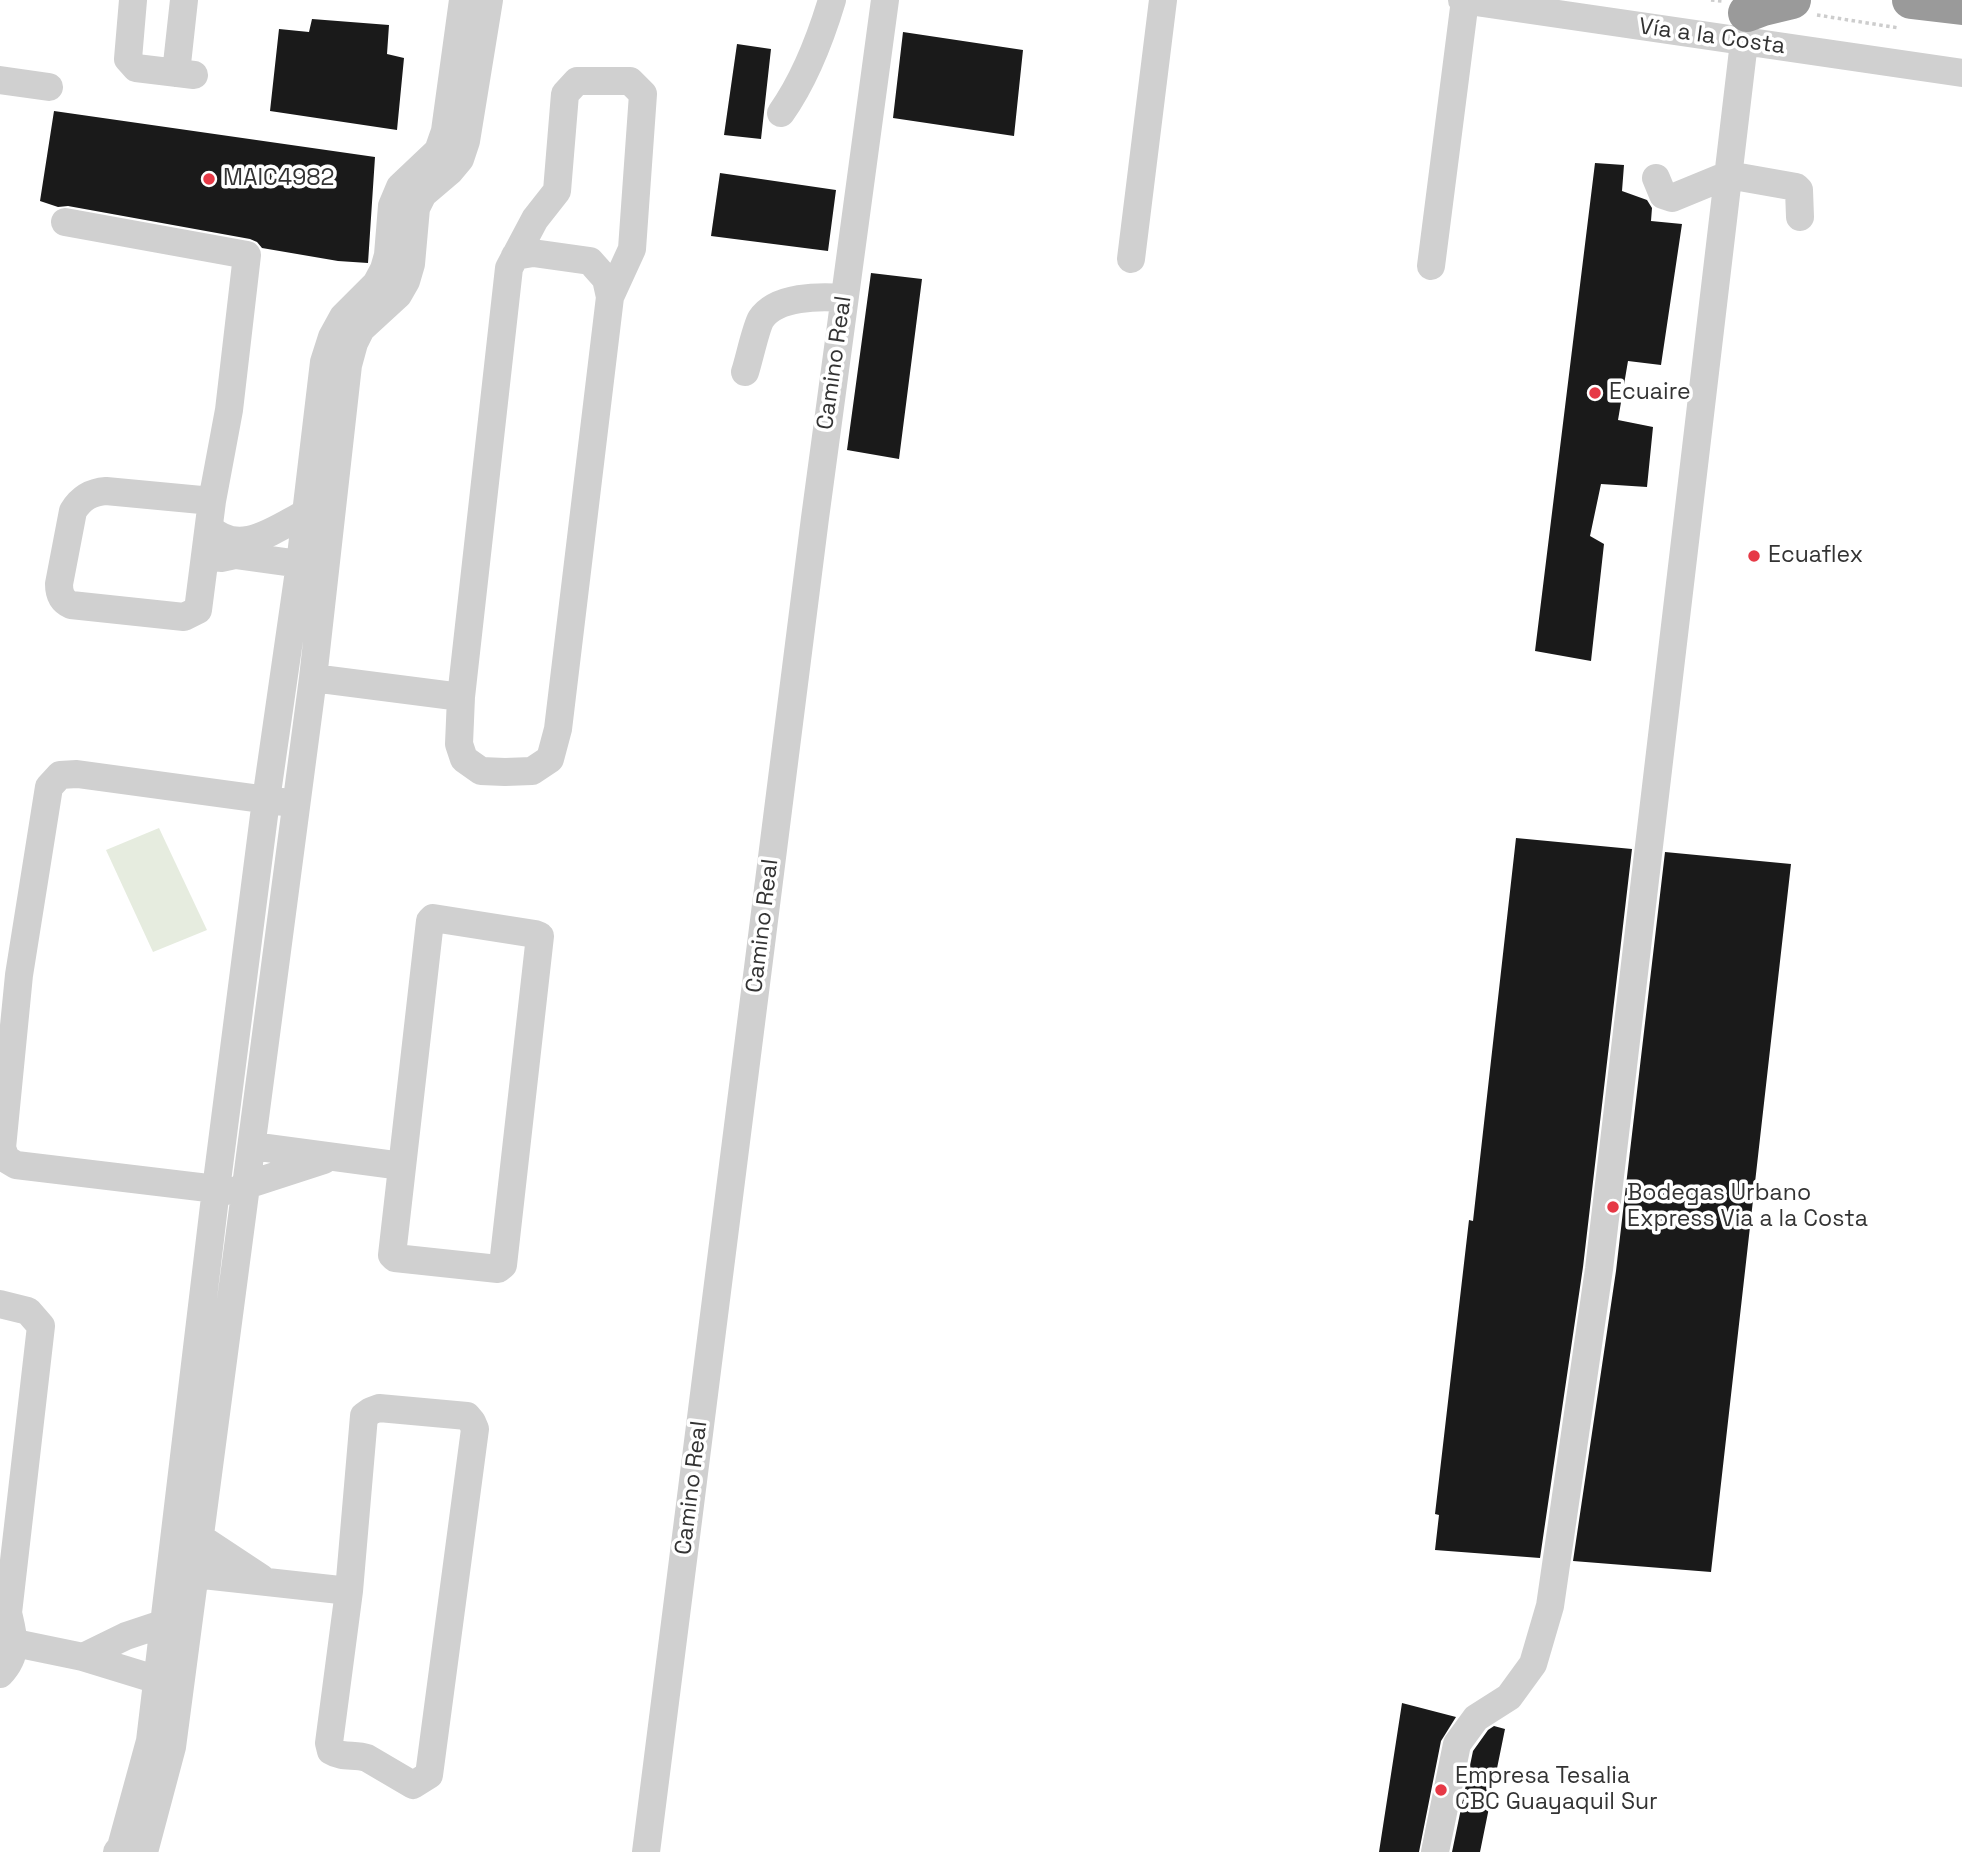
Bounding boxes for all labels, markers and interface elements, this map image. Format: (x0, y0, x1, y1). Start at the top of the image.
street label: Vía a la Costa (1637, 13, 1787, 61)
place label: MAIC4982 (223, 165, 334, 193)
marker: MAIC4982 (201, 171, 217, 187)
street label: Camino Real (812, 294, 858, 432)
place label: Ecuaire (1609, 379, 1691, 407)
marker: Ecuaire (1587, 385, 1603, 401)
place label: Ecuaflex (1768, 542, 1863, 570)
marker: Ecuaflex (1746, 548, 1762, 564)
street label: Camino Real (741, 858, 785, 994)
place label: Bodegas Urbano Express Via a la Costa (1627, 1180, 1868, 1234)
marker: Bodegas Urbano Express Via a la Costa (1605, 1199, 1621, 1215)
street label: Camino Real (670, 1420, 714, 1556)
place label: Empresa Tesalia CBC Guayaquil Sur (1455, 1763, 1658, 1817)
marker: Empresa Tesalia CBC Guayaquil Sur (1433, 1782, 1449, 1798)

